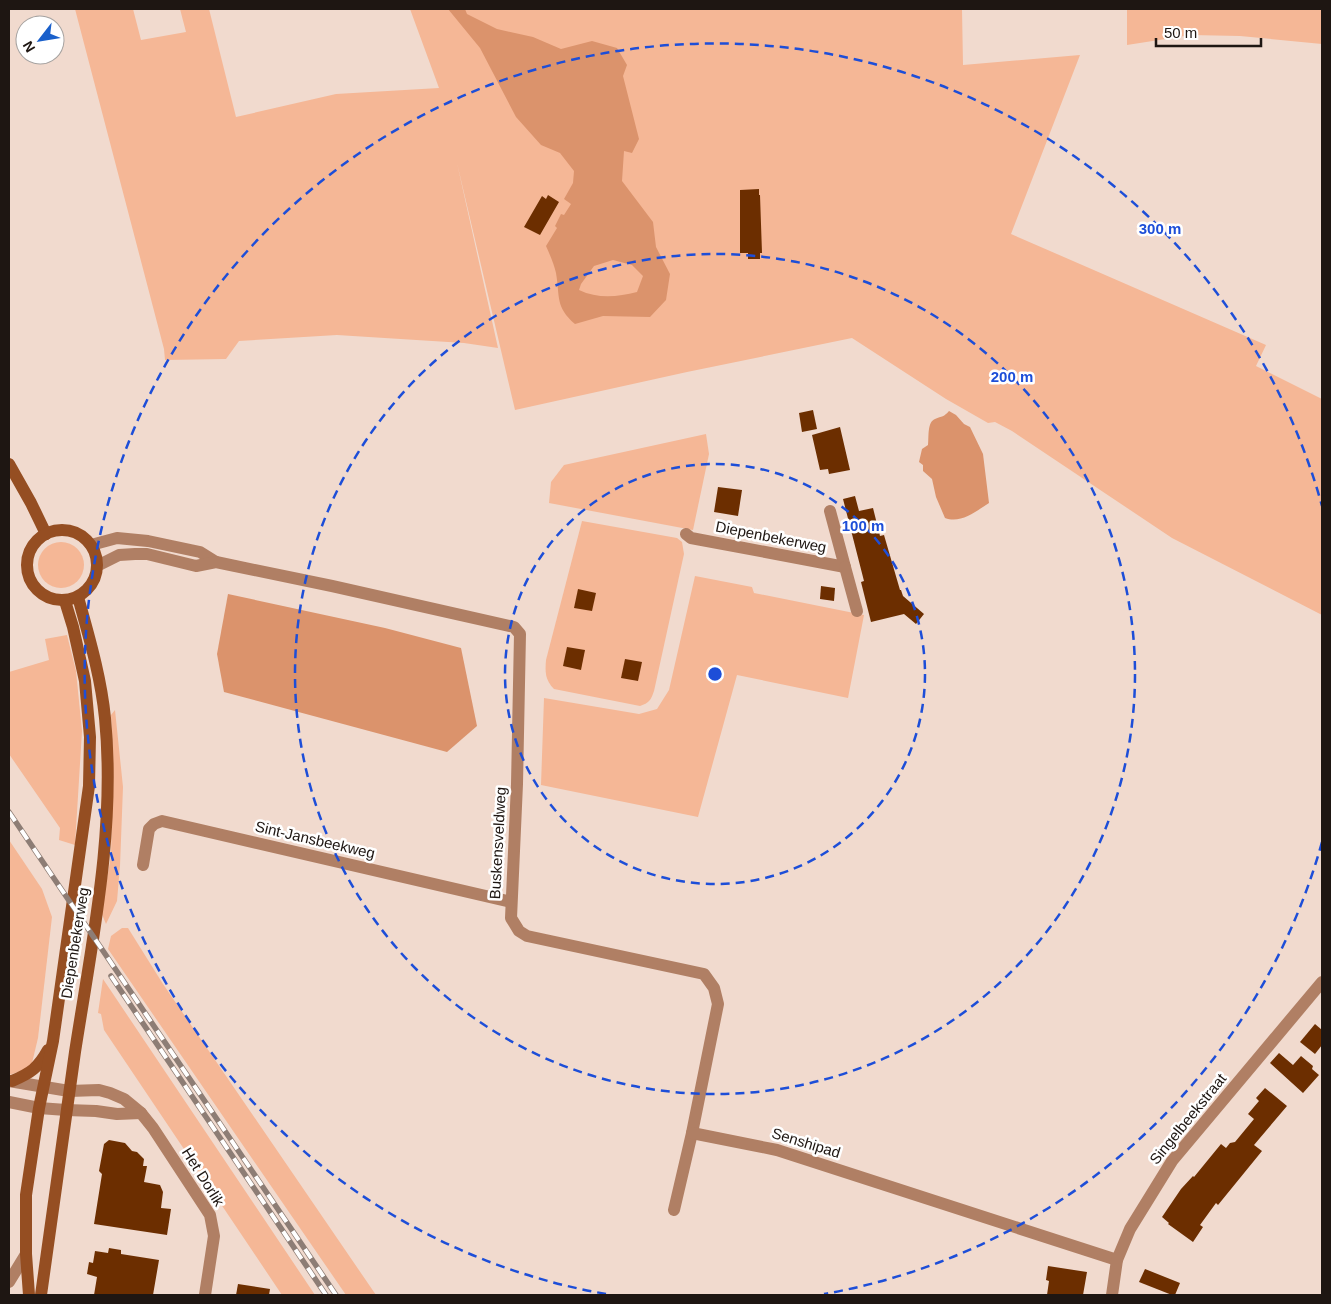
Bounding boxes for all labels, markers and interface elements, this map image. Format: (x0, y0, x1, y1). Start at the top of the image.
north arrow (15, 15, 65, 65)
scale bar (1156, 15, 1261, 47)
text: 50 m (1164, 24, 1197, 41)
text: N (19, 38, 38, 55)
text: 300 m (1139, 220, 1181, 237)
text: 200 m (991, 368, 1033, 385)
street label: Diepenbekerweg (714, 517, 828, 556)
text: 100 m (842, 517, 884, 534)
centre of rings (706, 665, 724, 683)
street label: Buskensveldweg (486, 786, 509, 900)
street label: Sint-Jansbeekweg (253, 817, 377, 862)
street label: Diepenbekerweg (57, 886, 92, 1000)
street label: Singelbeekstraat (1146, 1069, 1230, 1167)
street label: Senshipad (770, 1124, 843, 1161)
street label: Het Dorlik (179, 1144, 228, 1210)

